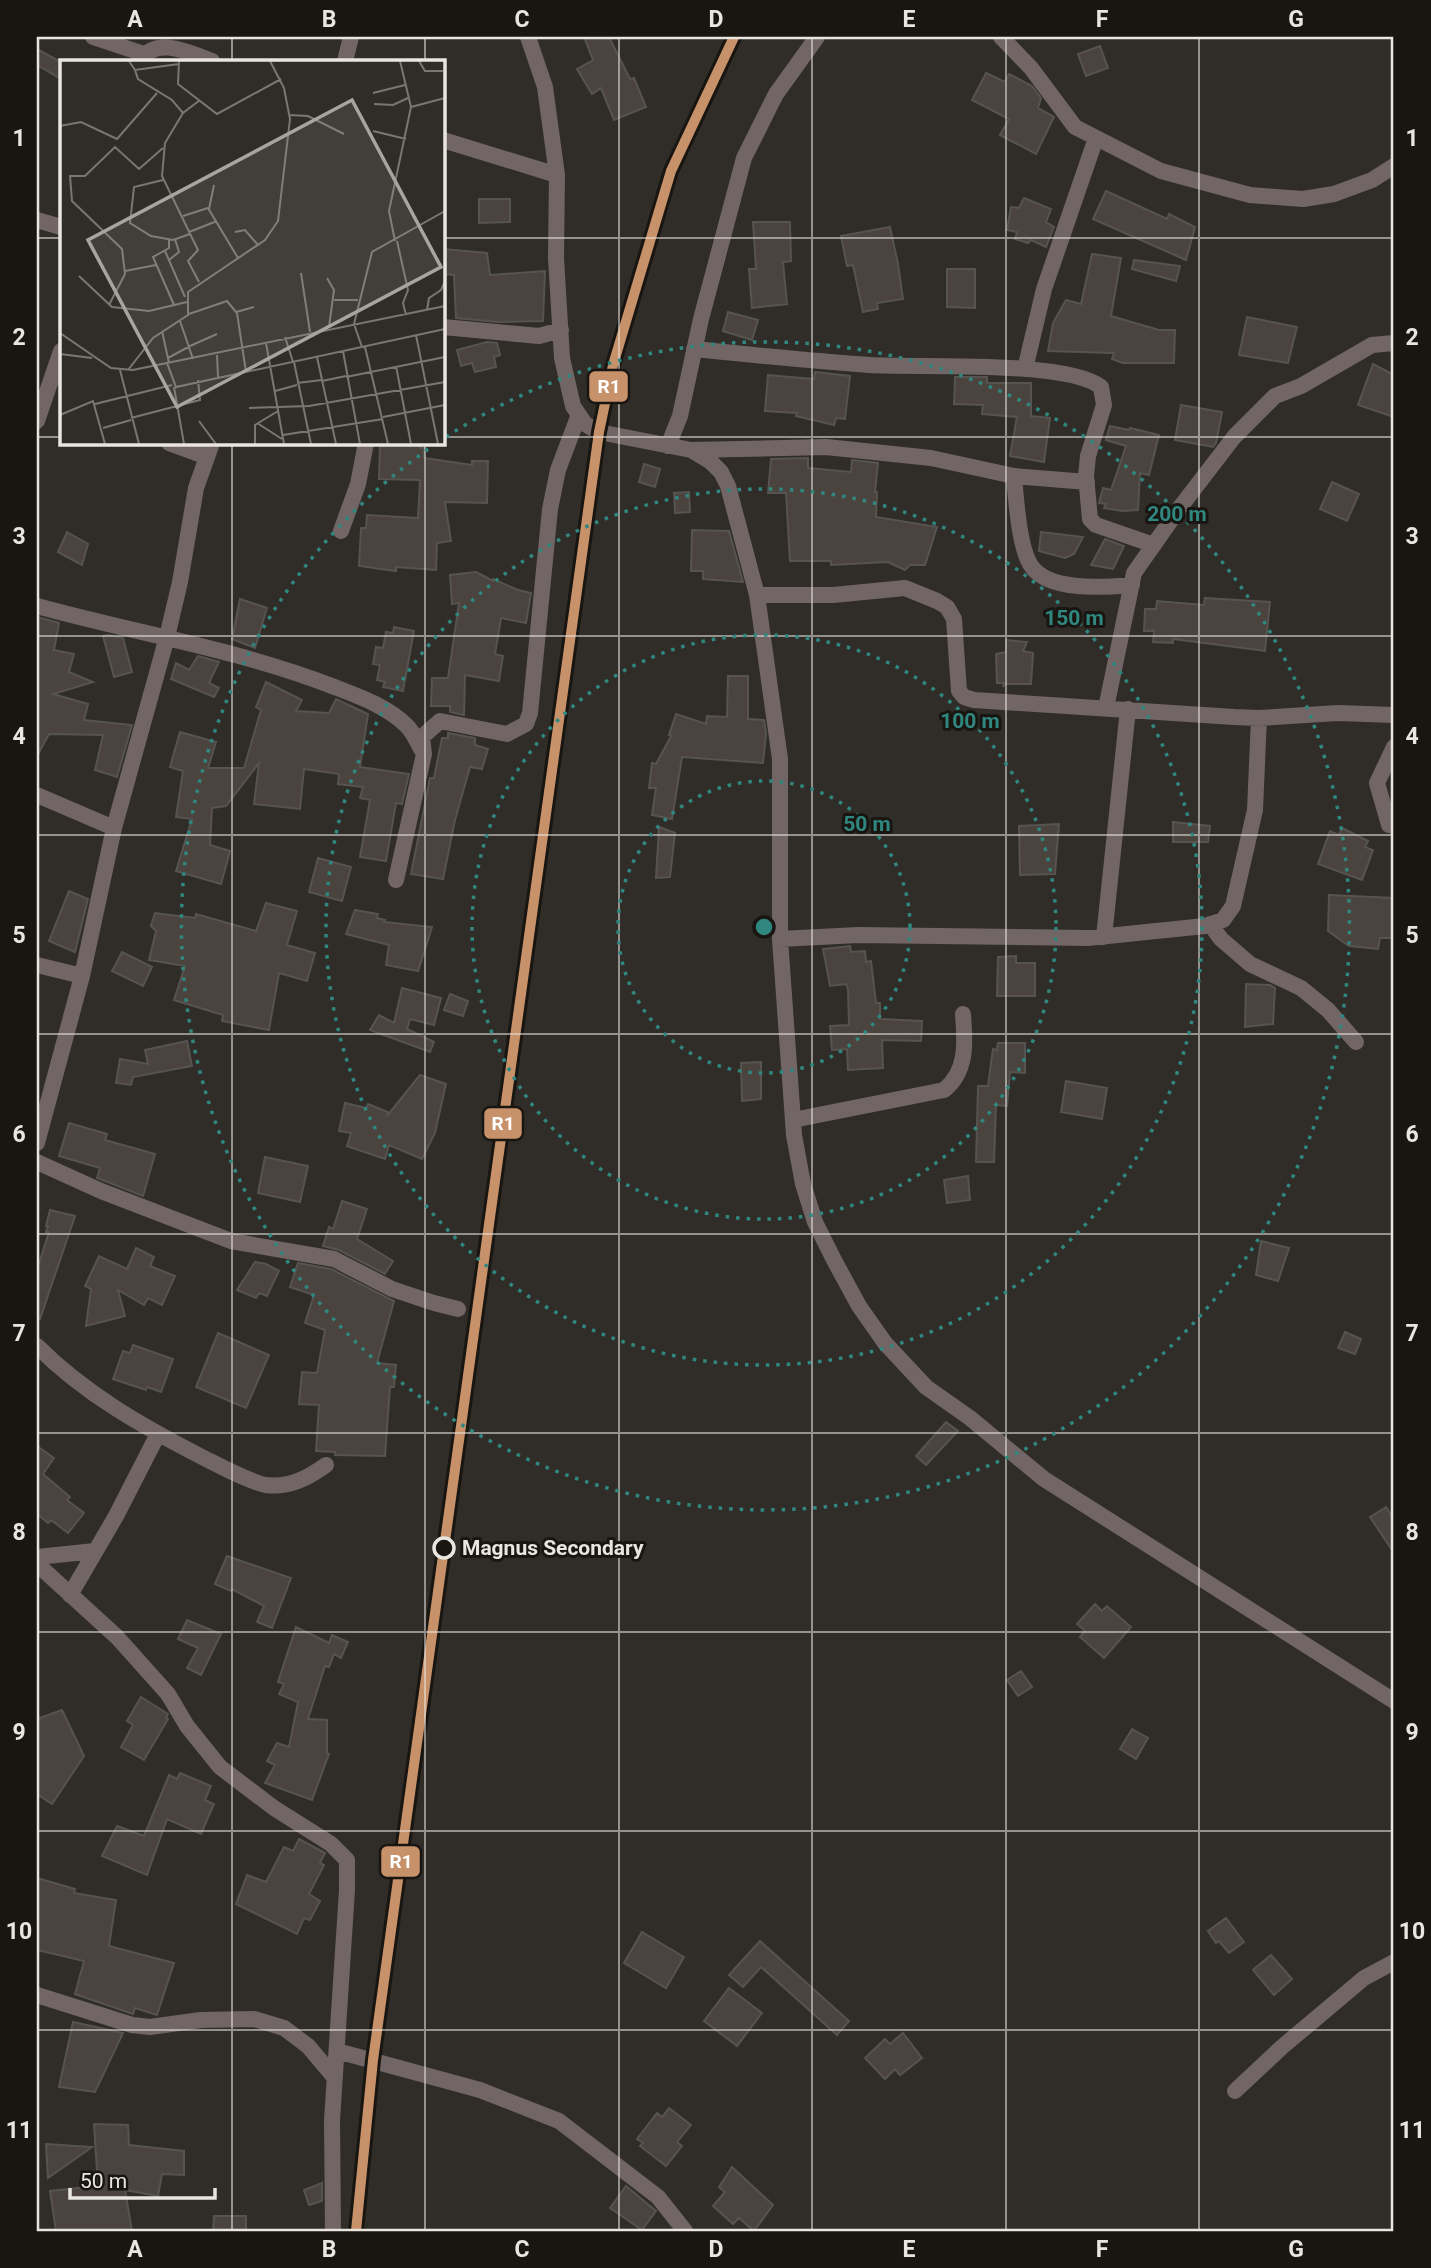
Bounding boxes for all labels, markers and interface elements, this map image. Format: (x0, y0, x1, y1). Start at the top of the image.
text: A (127, 6, 143, 33)
text: B (322, 6, 336, 33)
text: C (514, 6, 530, 33)
text: D (709, 6, 723, 33)
text: E (903, 6, 916, 33)
text: F (1096, 6, 1109, 33)
text: G (1288, 6, 1304, 33)
inset map (60, 60, 444, 444)
text: 1 (12, 125, 26, 152)
text: 1 (1405, 125, 1419, 152)
text: 2 (12, 324, 26, 351)
text: 2 (1405, 324, 1419, 351)
line badge: R1 (588, 370, 629, 403)
text: R1 (597, 375, 621, 398)
text: 200 m (1147, 502, 1207, 526)
text: 3 (12, 523, 26, 550)
text: 3 (1405, 523, 1419, 550)
text: 150 m (1044, 606, 1104, 630)
text: 100 m (940, 709, 1000, 733)
text: 4 (12, 723, 26, 750)
text: 4 (1405, 723, 1419, 750)
text: 50 m (843, 812, 891, 836)
centre of rings (752, 915, 776, 939)
text: 5 (12, 922, 26, 949)
text: 5 (1405, 922, 1419, 949)
line badge: R1 (483, 1107, 523, 1140)
text: R1 (491, 1112, 515, 1135)
text: 6 (12, 1121, 26, 1148)
text: 6 (1405, 1121, 1419, 1148)
text: 7 (12, 1320, 26, 1347)
text: 7 (1405, 1320, 1419, 1347)
text: 8 (12, 1519, 26, 1546)
text: 8 (1405, 1519, 1419, 1546)
place label: Magnus Secondary (462, 1536, 644, 1560)
marker: Magnus Secondary (433, 1537, 455, 1559)
text: 9 (12, 1719, 26, 1746)
text: 9 (1405, 1719, 1419, 1746)
line badge: R1 (380, 1845, 421, 1878)
text: R1 (389, 1850, 413, 1873)
text: 10 (6, 1918, 32, 1945)
text: 10 (1399, 1918, 1425, 1945)
text: 11 (6, 2117, 32, 2144)
text: 11 (1399, 2117, 1425, 2144)
scale bar (70, 2156, 215, 2200)
text: 50 m (80, 2169, 127, 2193)
text: A (127, 2236, 143, 2263)
text: B (322, 2236, 336, 2263)
text: C (514, 2236, 530, 2263)
text: D (709, 2236, 723, 2263)
text: E (903, 2236, 916, 2263)
text: F (1096, 2236, 1109, 2263)
text: G (1288, 2236, 1304, 2263)

